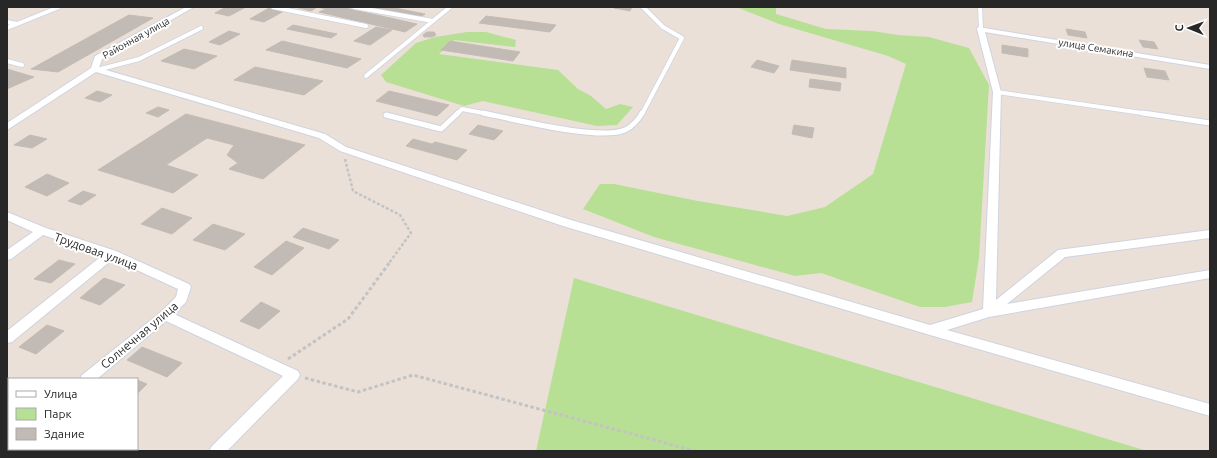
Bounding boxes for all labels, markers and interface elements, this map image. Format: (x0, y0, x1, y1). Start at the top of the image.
north arrow (1169, 8, 1209, 48)
street label: Районная улица (101, 15, 171, 61)
text: С (1173, 24, 1185, 31)
street label: улица Семакина (1058, 37, 1134, 59)
street label: Трудовая улица (52, 230, 140, 272)
street label: Солнечная улица (98, 299, 180, 371)
legend (8, 378, 138, 450)
text: Улица (44, 387, 77, 400)
text: Парк (44, 407, 72, 420)
text: Здание (44, 427, 85, 440)

